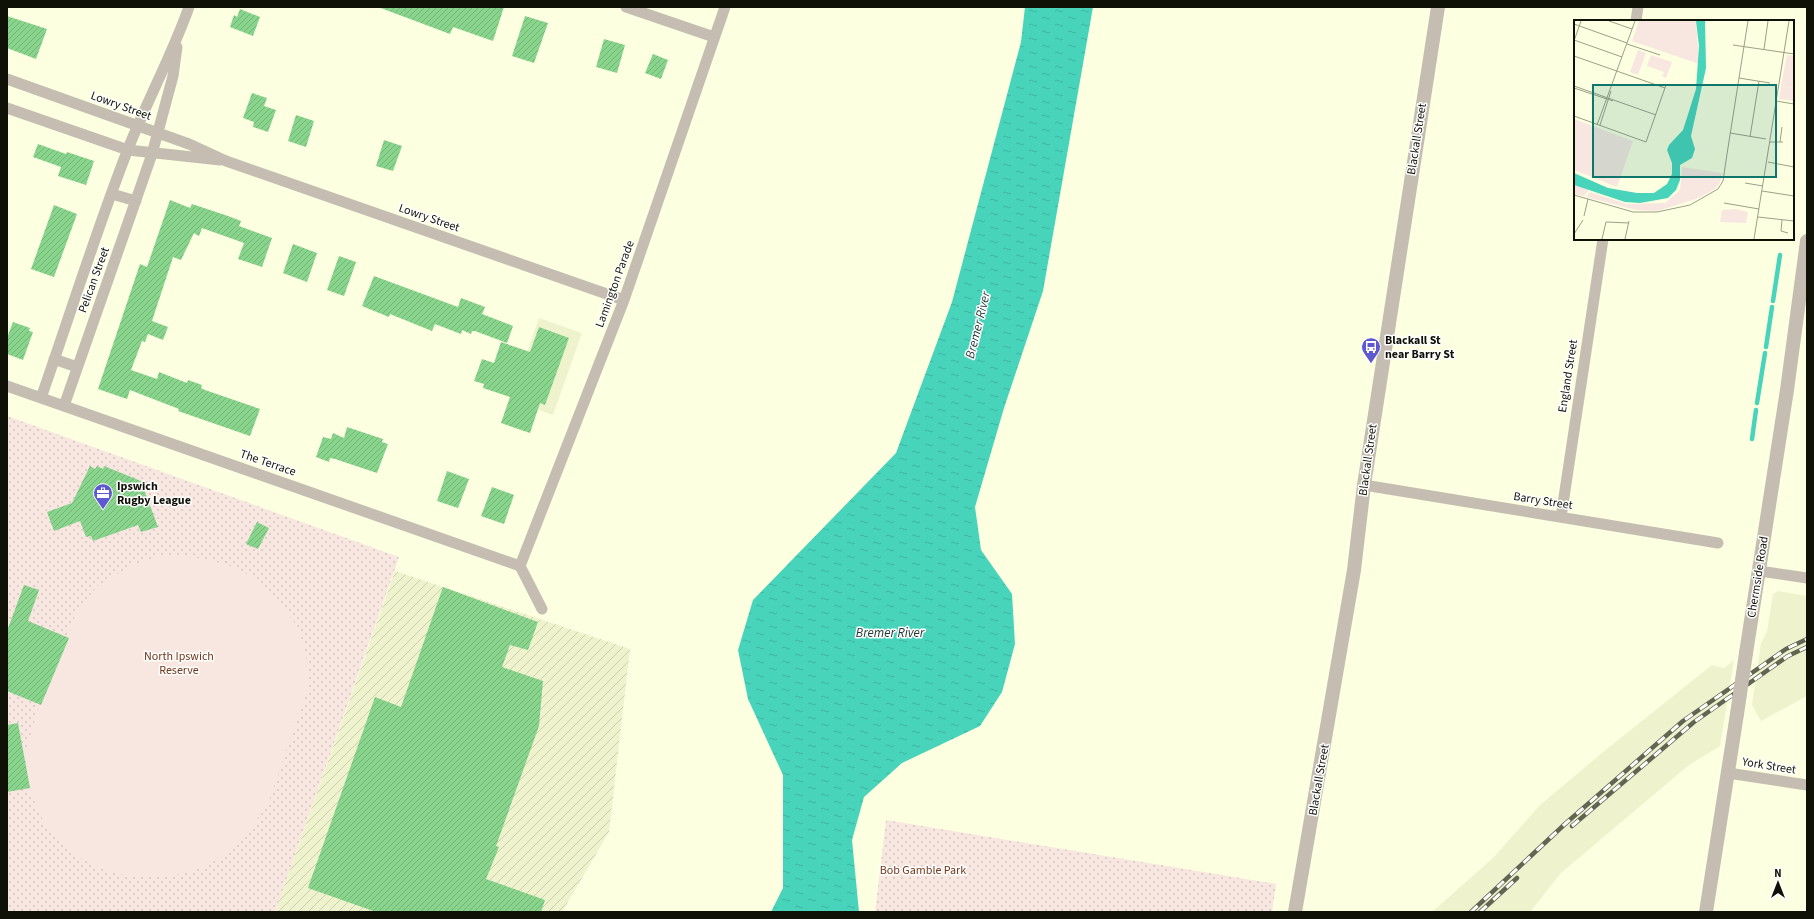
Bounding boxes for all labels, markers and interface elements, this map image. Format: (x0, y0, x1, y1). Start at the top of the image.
inset map (1574, 20, 1794, 240)
street label: Lowry Street (88, 87, 154, 125)
street label: Blackall Street (1403, 102, 1431, 176)
street label: Lowry Street (396, 200, 462, 236)
street label: Lamington Parade (591, 238, 639, 330)
street label: Pelican Street (74, 245, 114, 315)
water label: Bremer River (961, 289, 995, 360)
place label: Blackall St near Barry St (1385, 332, 1455, 363)
bus stop icon: Blackall St near Barry St (1360, 336, 1382, 364)
street label: England Street (1554, 338, 1582, 414)
street label: Blackall Street (1355, 423, 1381, 497)
street label: The Terrace (238, 445, 298, 481)
place label: Ipswich Rugby League (117, 478, 191, 509)
office icon: Ipswich Rugby League (92, 482, 114, 510)
street label: Barry Street (1512, 488, 1574, 514)
street label: Chermside Road (1743, 535, 1773, 619)
water label: Bremer River (856, 624, 925, 642)
park label: North Ipswich Reserve (144, 648, 214, 679)
street label: Blackall Street (1304, 743, 1334, 817)
street label: York Street (1740, 753, 1797, 779)
park label: Bob Gamble Park (880, 862, 966, 879)
north arrow (1758, 863, 1798, 903)
text: N (1774, 866, 1782, 881)

